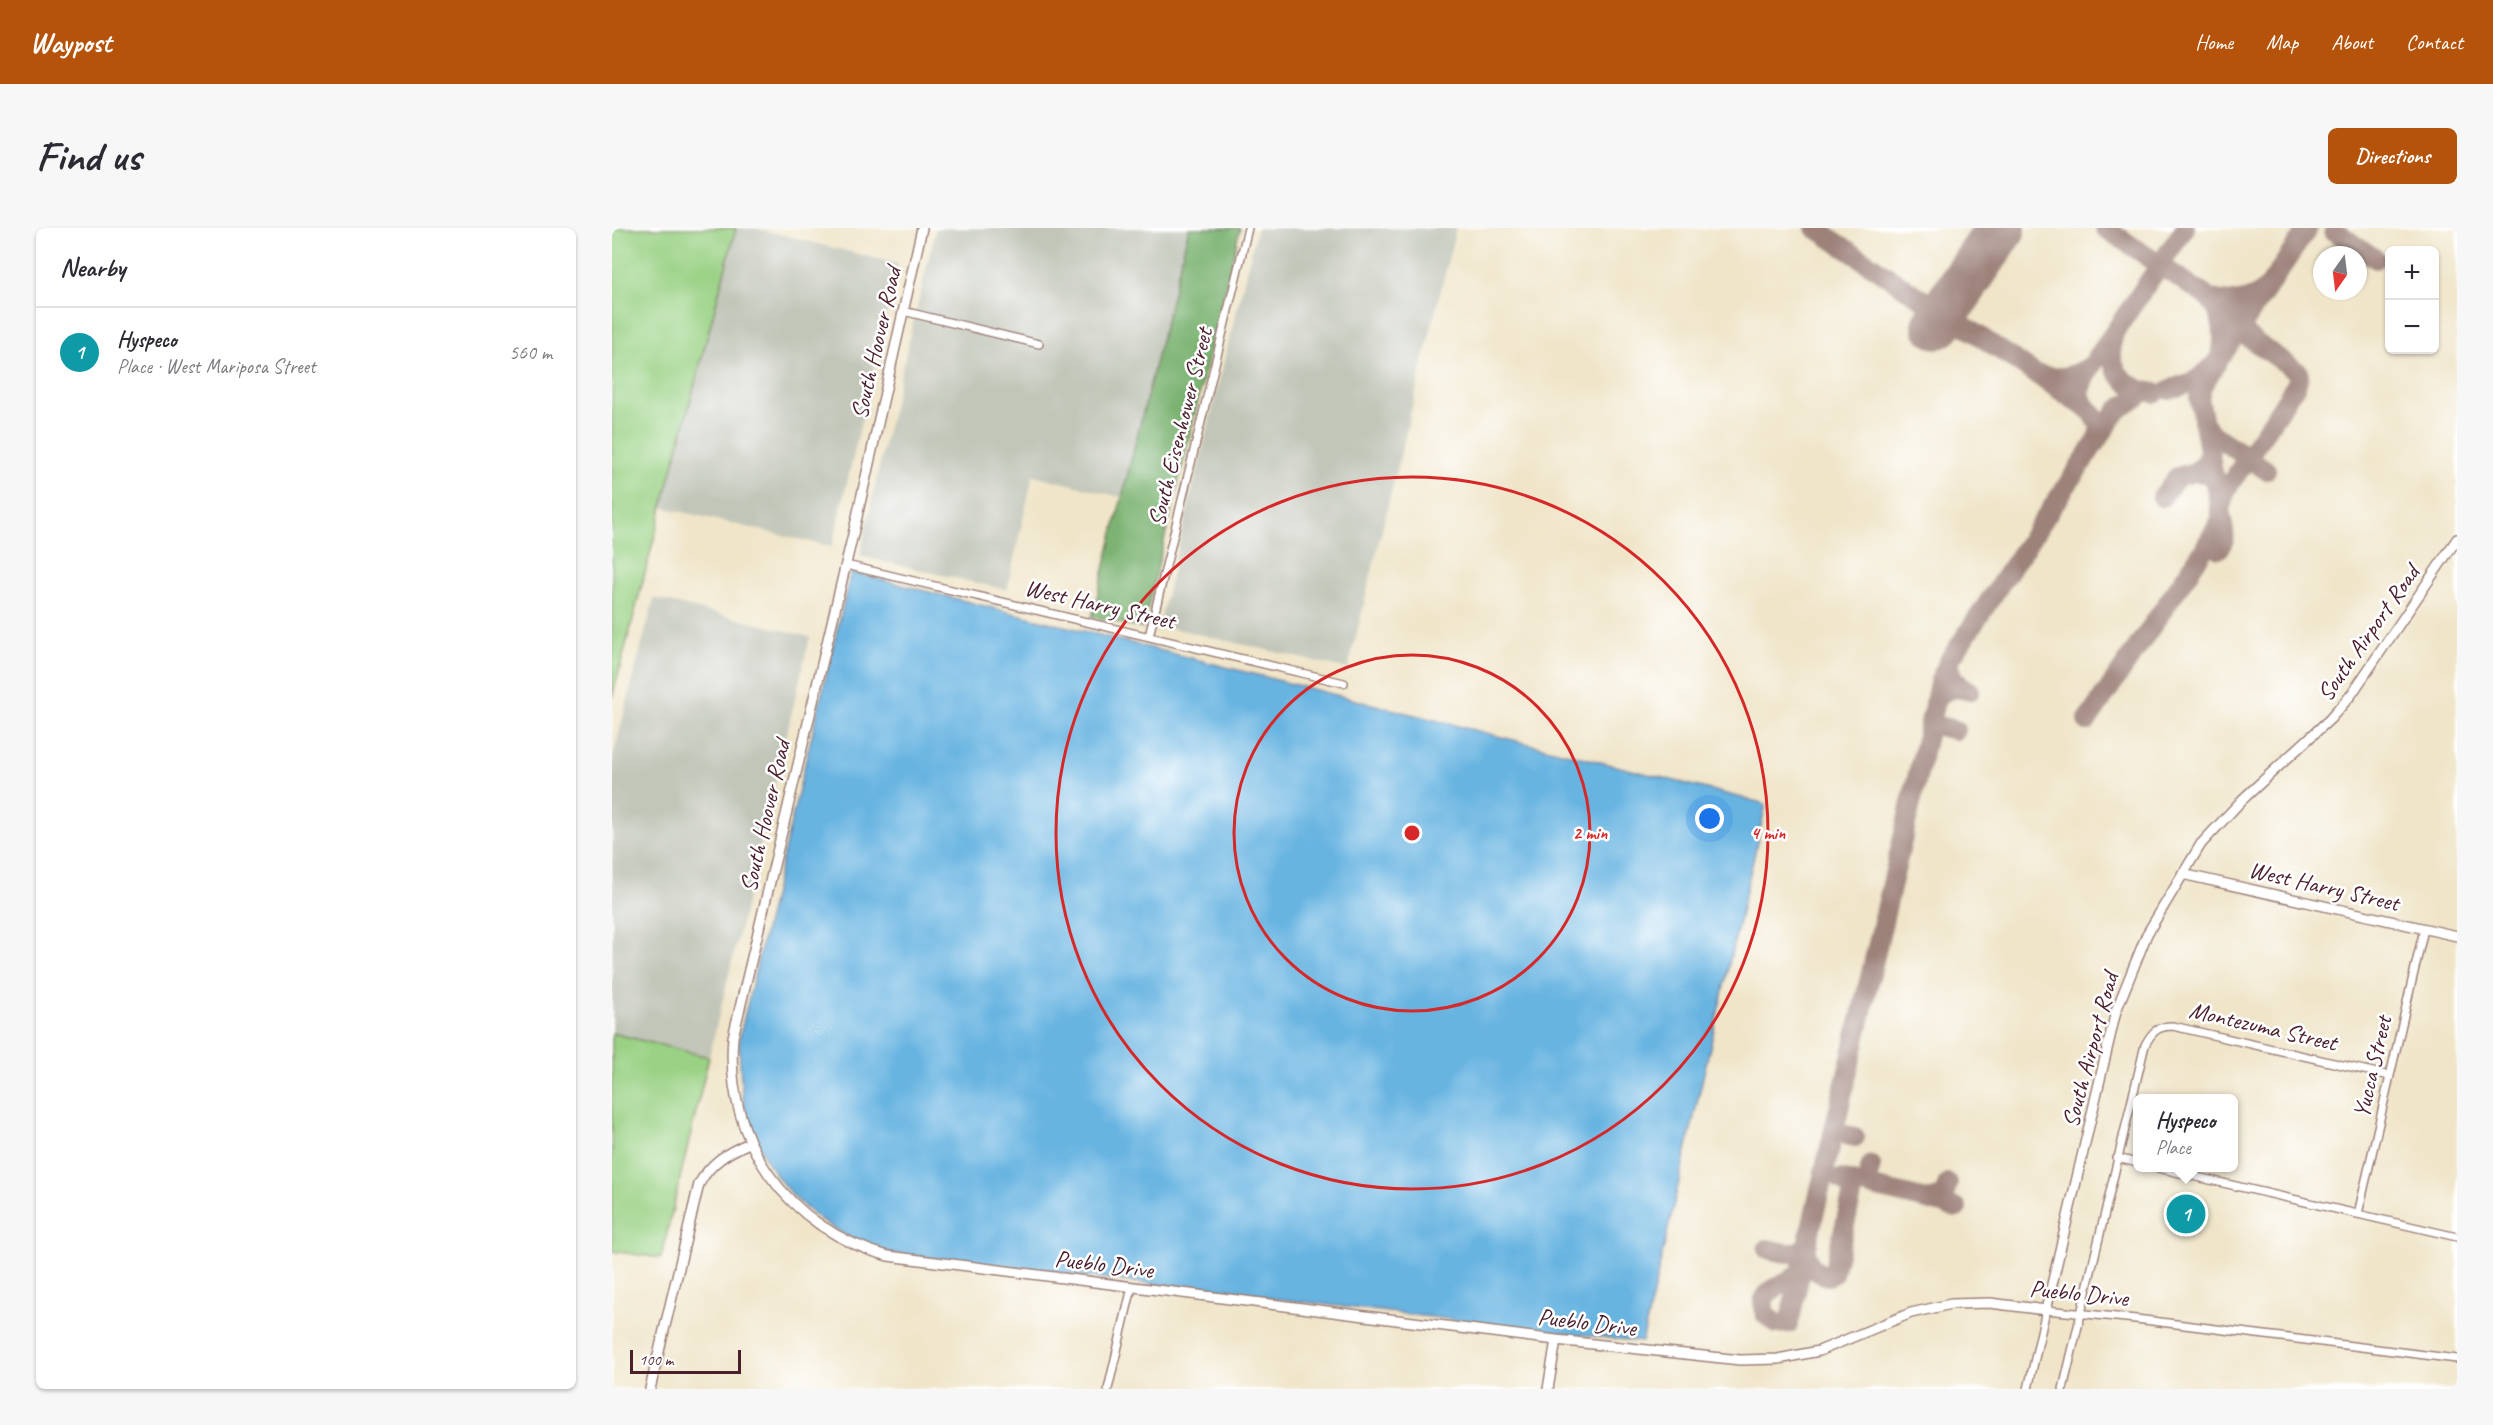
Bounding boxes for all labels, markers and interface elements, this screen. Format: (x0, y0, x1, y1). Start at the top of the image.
text: Waypost (30, 25, 111, 60)
text: Home (2195, 29, 2233, 55)
text: Map (2266, 29, 2298, 55)
text: About (2331, 29, 2373, 55)
text: Contact (2406, 29, 2463, 55)
button: Directions (2328, 128, 2457, 184)
text: Find us (36, 130, 141, 183)
north arrow (2313, 246, 2367, 300)
map controls (2385, 246, 2439, 354)
button: + (2385, 246, 2439, 300)
text: Nearby (60, 251, 125, 284)
street label: South Hoover Road (844, 261, 909, 422)
button: − (2385, 300, 2439, 354)
street label: South Eisenhower Street (1141, 323, 1220, 529)
text: Hyspeco (117, 326, 177, 354)
text: 1 (75, 340, 84, 365)
text: 560 m (509, 340, 552, 365)
text: Place · West Mariposa Street (117, 354, 316, 379)
street label: South Airport Road (2310, 556, 2428, 707)
street label: West Harry Street (1022, 572, 1180, 636)
street label: South Hoover Road (733, 734, 798, 895)
your location (1695, 804, 1724, 833)
text: 2 min (1573, 822, 1608, 844)
text: 4 min (1751, 822, 1786, 844)
centre of rings (1402, 823, 1422, 843)
street label: West Harry Street (2246, 854, 2404, 918)
street label: South Airport Road (2055, 966, 2126, 1131)
street label: Montezuma Street (2186, 994, 2342, 1058)
street label: Yucca Street (2346, 1011, 2399, 1121)
popup (2133, 1094, 2238, 1172)
text: Hyspeco (2156, 1107, 2215, 1135)
text: Place (2156, 1135, 2191, 1160)
pin: 1 (2166, 1192, 2206, 1236)
street label: Pueblo Drive (1053, 1243, 1157, 1285)
street label: Pueblo Drive (2028, 1273, 2132, 1313)
street label: Pueblo Drive (1536, 1301, 1640, 1343)
scale bar (630, 1347, 741, 1374)
text: 100 m (639, 1350, 673, 1370)

